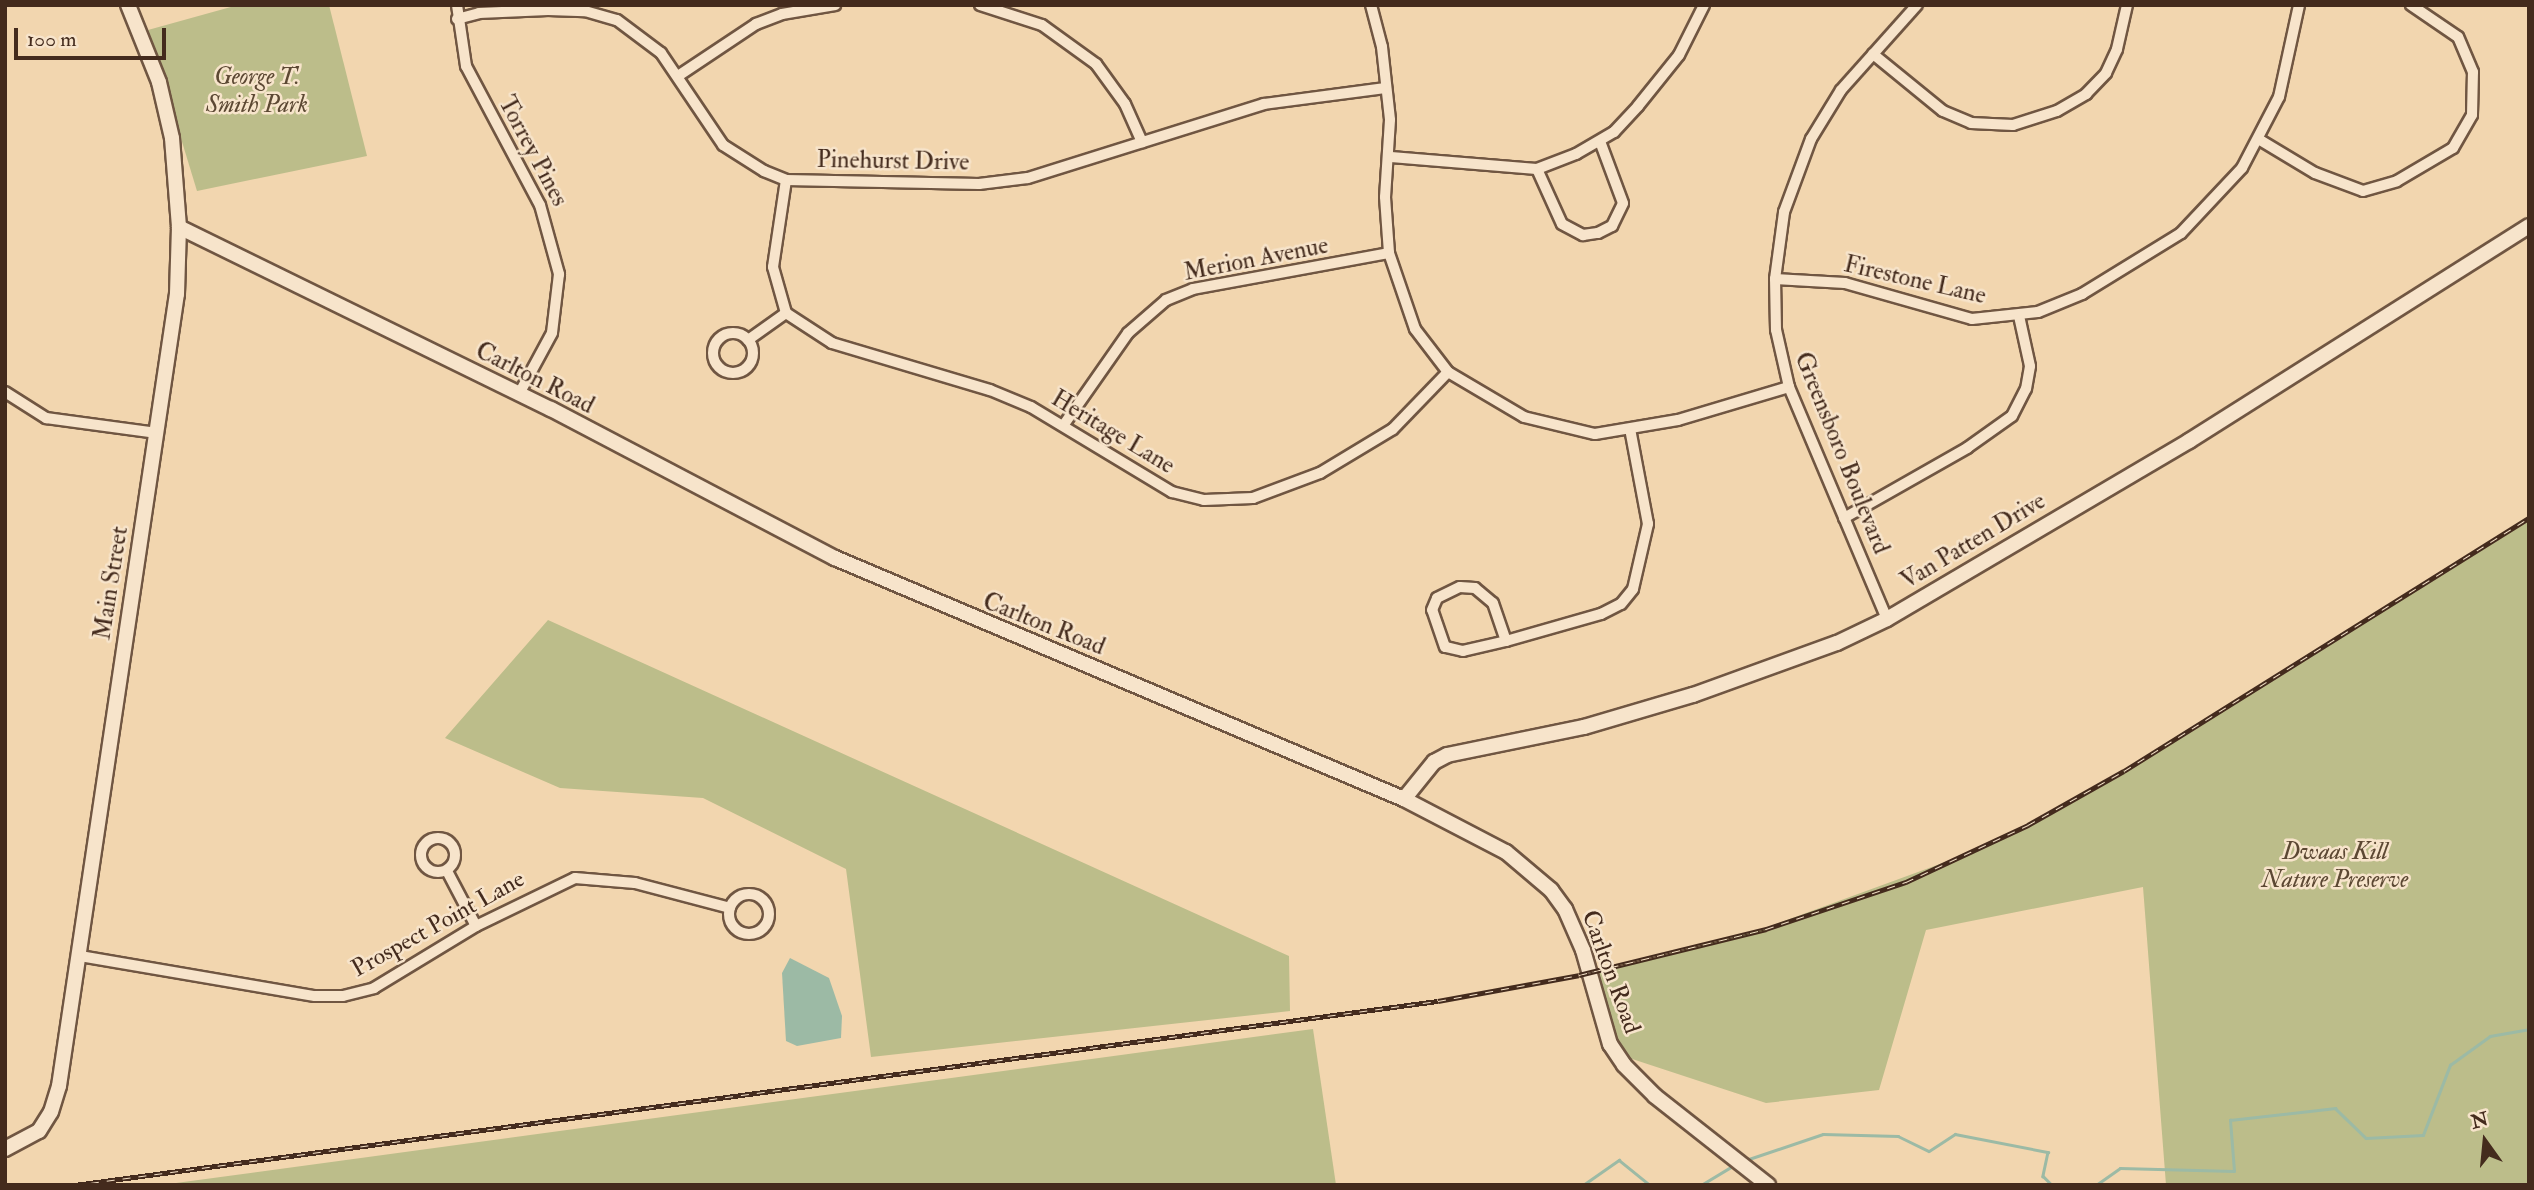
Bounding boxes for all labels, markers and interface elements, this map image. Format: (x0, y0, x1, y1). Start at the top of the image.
scale bar (18, 14, 170, 58)
text: 100 m (27, 26, 77, 53)
park label: George T. Smith Park (206, 63, 308, 119)
street label: Torrey Pines (492, 91, 574, 211)
street label: Pinehurst Drive (817, 145, 969, 177)
street label: Merion Avenue (1181, 231, 1331, 287)
street label: Firestone Lane (1841, 250, 1989, 310)
street label: Carlton Road (471, 336, 599, 420)
street label: Greensboro Boulevard (1788, 348, 1896, 558)
street label: Heritage Lane (1046, 384, 1180, 480)
street label: Van Patten Drive (1895, 487, 2051, 595)
street label: Main Street (88, 524, 134, 642)
street label: Carlton Road (979, 586, 1109, 662)
park label: Dwaas Kill Nature Preserve (2262, 838, 2408, 894)
street label: Prospect Point Lane (347, 865, 529, 983)
street label: Carlton Road (1575, 906, 1647, 1038)
north arrow (2450, 1106, 2520, 1176)
text: N (2468, 1107, 2491, 1135)

